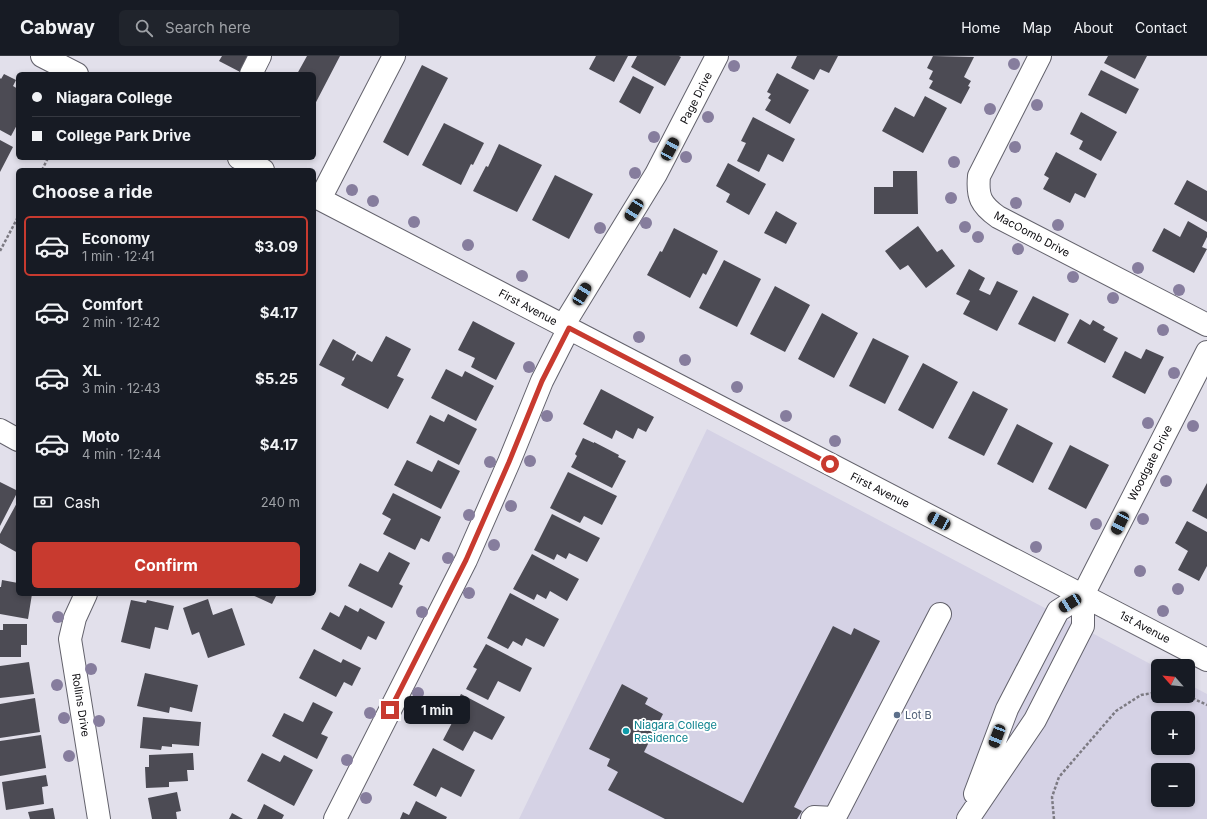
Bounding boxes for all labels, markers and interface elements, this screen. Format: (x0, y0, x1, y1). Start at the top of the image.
search box (119, 10, 399, 46)
text: Cabway (20, 16, 95, 39)
icon: search (133, 17, 155, 39)
text: Search here (165, 18, 251, 37)
text: Home (961, 19, 1000, 36)
text: Map (1022, 19, 1052, 36)
text: About (1074, 19, 1113, 36)
text: Contact (1135, 19, 1187, 36)
street label: Page Drive (677, 70, 715, 126)
text: Niagara College (56, 88, 172, 107)
text: College Park Drive (56, 126, 191, 145)
car (659, 136, 681, 162)
text: Choose a ride (32, 181, 153, 202)
car (623, 197, 645, 223)
street label: MacOomb Drive (992, 208, 1072, 260)
icon: car (34, 228, 70, 264)
text: Economy (82, 229, 150, 248)
text: $3.09 (254, 237, 298, 256)
text: 1 min · 12:41 (82, 248, 155, 264)
car (571, 281, 593, 307)
street label: First Avenue (496, 286, 560, 328)
icon: car (34, 294, 70, 330)
text: Comfort (82, 295, 143, 314)
text: $4.17 (260, 303, 298, 322)
text: 2 min · 12:42 (82, 314, 160, 330)
icon: car (34, 360, 70, 396)
text: XL (82, 361, 102, 380)
text: $5.25 (255, 369, 298, 388)
text: 3 min · 12:43 (82, 380, 160, 396)
street label: Woodgate Drive (1125, 423, 1175, 503)
icon: car (34, 426, 70, 462)
text: Moto (82, 427, 120, 446)
text: $4.17 (260, 435, 298, 454)
text: 4 min · 12:44 (82, 446, 161, 462)
route start (821, 455, 839, 473)
street label: First Avenue (848, 469, 912, 511)
icon: cash (32, 491, 54, 513)
text: Cash (64, 493, 100, 512)
text: 240 m (261, 494, 300, 510)
car (926, 510, 952, 532)
car (1109, 510, 1131, 536)
button: Confirm (32, 542, 300, 588)
car (1057, 592, 1083, 614)
street label: 1st Avenue (1117, 608, 1173, 646)
north arrow (1151, 659, 1195, 703)
map controls (1151, 659, 1195, 807)
street label: Rollins Drive (69, 672, 93, 738)
callout: 1 min (404, 696, 470, 724)
route end (381, 701, 399, 719)
text: 1 min (421, 702, 453, 718)
place label: Lot B (905, 708, 932, 722)
marker: Lot B (892, 710, 902, 720)
button: + (1151, 711, 1195, 755)
place label: Niagara College Residence (634, 718, 717, 745)
car (987, 723, 1007, 749)
marker: Niagara College Residence (621, 726, 631, 736)
button: − (1151, 763, 1195, 807)

